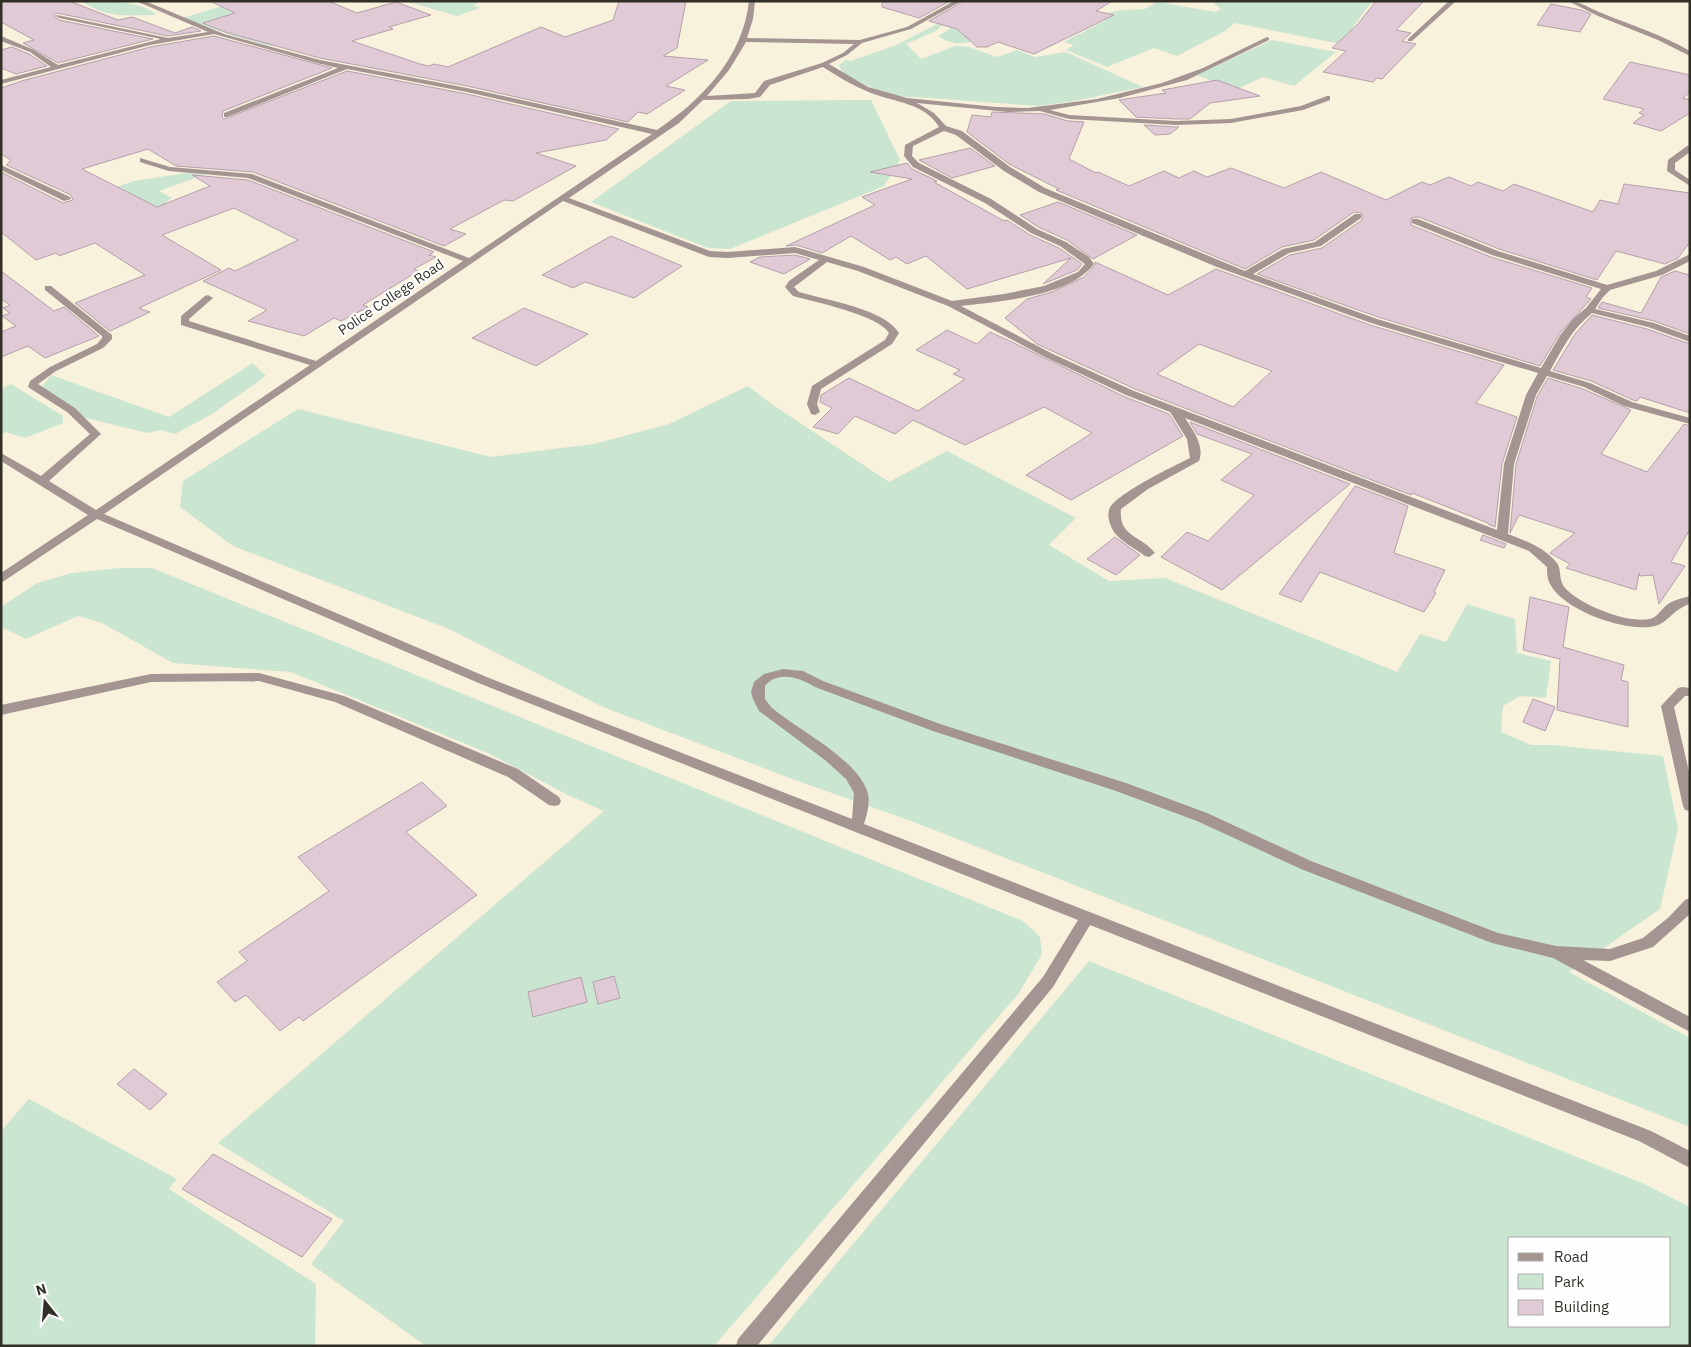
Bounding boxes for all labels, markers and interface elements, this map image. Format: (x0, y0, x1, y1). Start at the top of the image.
street label: Police College Road (335, 255, 447, 339)
legend (1508, 1237, 1671, 1327)
text: Road (1554, 1247, 1589, 1266)
text: Park (1554, 1272, 1584, 1291)
north arrow (20, 1277, 70, 1327)
text: N (34, 1279, 49, 1300)
text: Building (1554, 1297, 1609, 1316)

